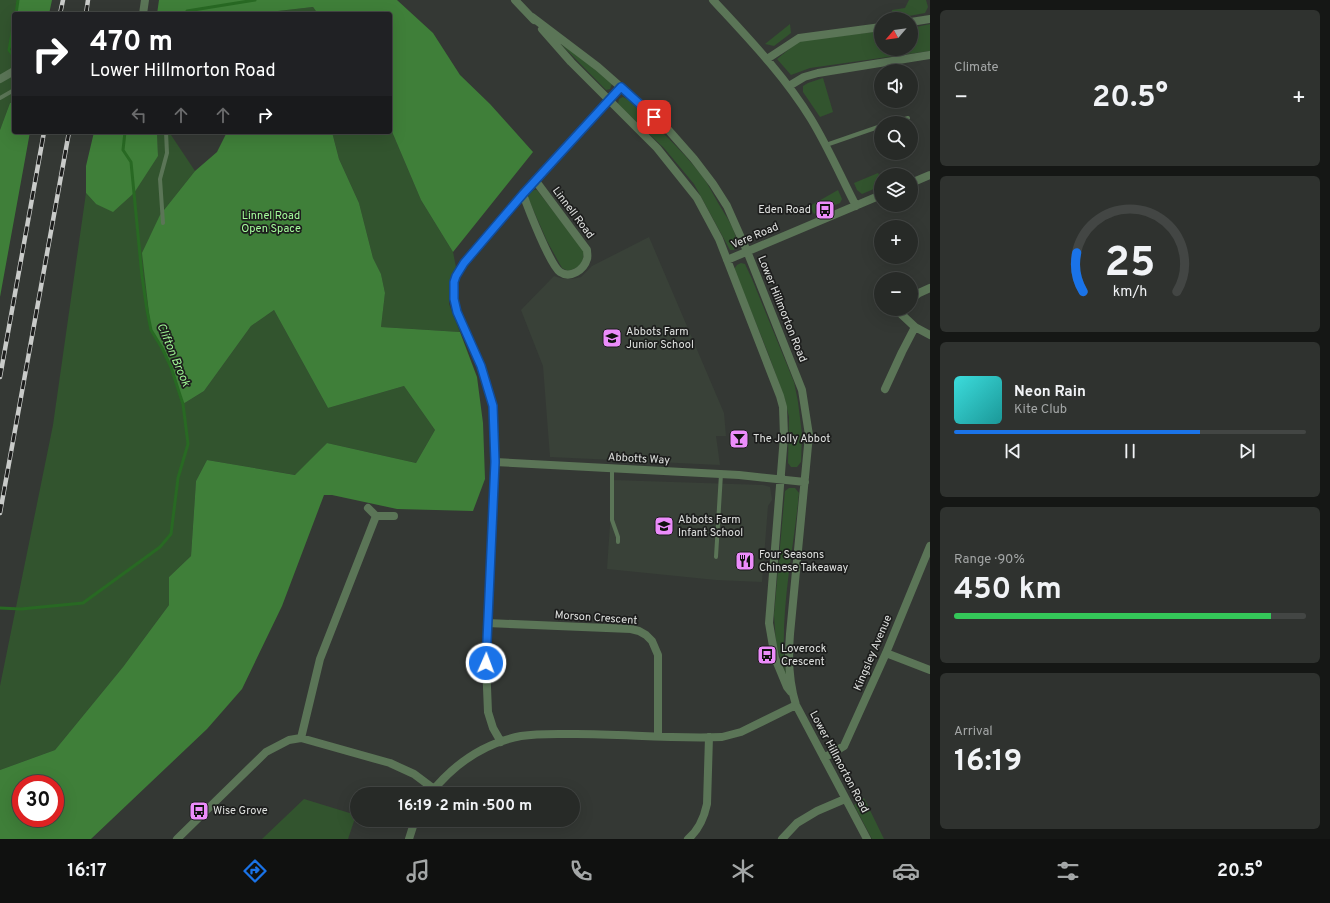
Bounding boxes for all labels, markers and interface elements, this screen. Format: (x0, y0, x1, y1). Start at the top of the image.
north arrow (874, 12, 918, 56)
map controls (874, 12, 918, 316)
text: 470 m (90, 25, 173, 61)
icon: right (24, 28, 76, 80)
text: Lower Hillmorton Road (90, 60, 276, 83)
text: Climate (954, 60, 999, 76)
button: sound (874, 64, 918, 108)
text: 20.5° (1092, 80, 1168, 117)
text: − (954, 85, 968, 112)
text: + (1292, 85, 1306, 112)
pin (637, 100, 671, 134)
icon: left (128, 104, 150, 126)
icon: ahead (170, 104, 192, 126)
icon: ahead (212, 104, 234, 126)
icon: right (254, 104, 276, 126)
icon: arrive (643, 106, 665, 128)
button: search (874, 116, 918, 160)
button: layers (874, 168, 918, 212)
street label: Linnell Road (549, 184, 597, 242)
bus stop icon: Eden Road (814, 199, 836, 221)
place label: Eden Road (758, 203, 811, 217)
park label: Linnel Road Open Space (241, 209, 301, 236)
street label: Vere Road (729, 220, 781, 252)
button: + (874, 220, 918, 264)
text: 25 (1105, 237, 1155, 290)
street label: Lower Hillmorton Road (754, 254, 810, 364)
button: − (874, 272, 918, 316)
text: km/h (1113, 282, 1147, 300)
water label: Clifton Brook (152, 321, 194, 390)
place label: Abbots Farm Junior School (626, 325, 694, 352)
school or university icon: Abbots Farm Junior School (601, 327, 623, 349)
text: Neon Rain (1014, 383, 1086, 402)
text: Kite Club (1014, 402, 1067, 418)
bar icon: The Jolly Abbot (728, 428, 750, 450)
place label: The Jolly Abbot (753, 432, 830, 446)
icon: previous (1002, 440, 1024, 462)
icon: pause (1119, 440, 1141, 462)
icon: next (1236, 440, 1258, 462)
street label: Abbotts Way (608, 450, 671, 468)
place label: Abbots Farm Infant School (678, 513, 743, 540)
school or university icon: Abbots Farm Infant School (653, 515, 675, 537)
place label: Four Seasons Chinese Takeaway (759, 548, 848, 575)
restaurant icon: Four Seasons Chinese Takeaway (734, 550, 756, 572)
text: Range · 90% (954, 552, 1025, 568)
text: 450 km (954, 572, 1062, 609)
street label: Morson Crescent (554, 608, 638, 628)
street label: Kingsley Avenue (851, 613, 895, 693)
position arrow (465, 642, 507, 684)
place label: Loverock Crescent (781, 642, 827, 669)
bus stop icon: Loverock Crescent (756, 644, 778, 666)
street label: Lower Hillmorton Road (806, 709, 872, 815)
text: Arrival (954, 724, 993, 740)
text: 16:19 (954, 744, 1022, 781)
speed limit sign: 30 (12, 775, 64, 827)
text: 16:19 · 2 min · 500 m (398, 797, 532, 816)
bus stop icon: Wise Grove (188, 800, 210, 822)
place label: Wise Grove (213, 804, 268, 818)
icon: directions (241, 857, 269, 885)
icon: music (404, 857, 432, 885)
icon: phone (567, 857, 595, 885)
icon: climate (729, 857, 757, 885)
icon: car (892, 857, 920, 885)
icon: filters (1054, 857, 1082, 885)
text: 16:17 (67, 860, 107, 883)
text: 20.5° (1217, 860, 1263, 883)

